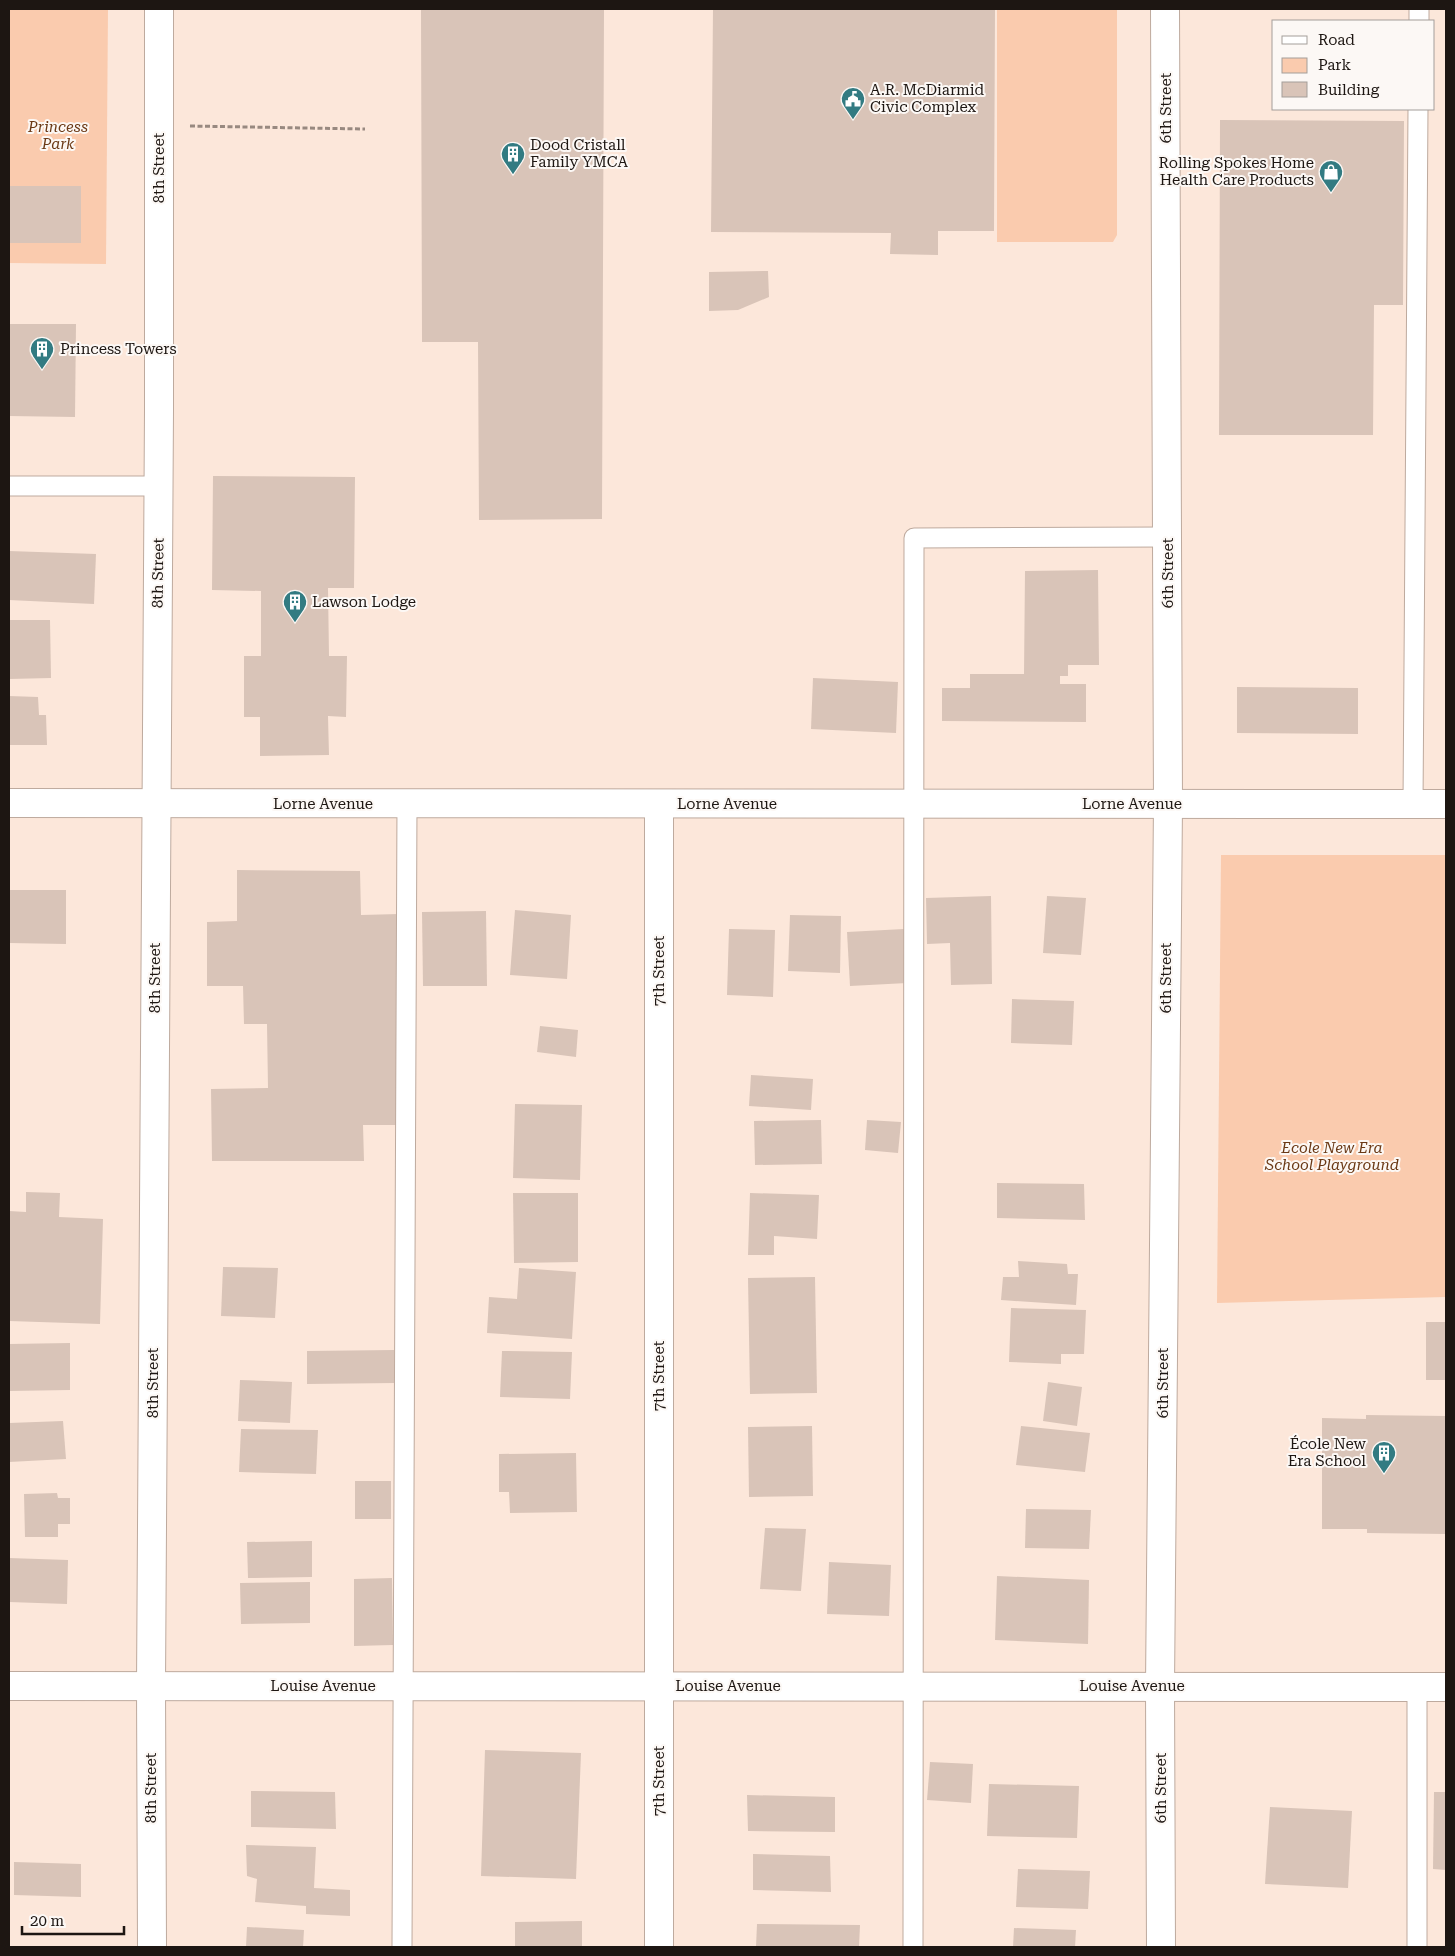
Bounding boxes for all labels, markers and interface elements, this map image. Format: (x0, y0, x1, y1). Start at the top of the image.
legend (1272, 20, 1435, 110)
text: Road (1318, 31, 1355, 49)
text: Park (1318, 56, 1352, 74)
street label: 6th Street (1157, 72, 1175, 143)
place label: A.R. McDiarmid Civic Complex (870, 81, 985, 116)
text: Building (1318, 81, 1380, 99)
public building icon: A.R. McDiarmid Civic Complex (840, 86, 866, 120)
park label: Princess Park (27, 118, 88, 153)
street label: 8th Street (150, 132, 168, 203)
place label: Dood Cristall Family YMCA (530, 136, 628, 171)
building icon: Dood Cristall Family YMCA (500, 141, 526, 175)
place label: Rolling Spokes Home Health Care Products (1158, 154, 1314, 189)
shop icon: Rolling Spokes Home Health Care Products (1318, 159, 1344, 193)
building icon: Princess Towers (29, 336, 55, 370)
place label: Princess Towers (60, 340, 177, 358)
street label: 8th Street (148, 537, 168, 608)
street label: 6th Street (1159, 537, 1177, 608)
building icon: Lawson Lodge (282, 589, 308, 623)
place label: Lawson Lodge (312, 593, 416, 611)
street label: Lorne Avenue (273, 795, 373, 813)
street label: Lorne Avenue (677, 795, 777, 813)
street label: Lorne Avenue (1082, 795, 1182, 813)
street label: 7th Street (650, 935, 668, 1006)
street label: 8th Street (146, 942, 164, 1013)
street label: 6th Street (1157, 942, 1175, 1013)
park label: Ecole New Era School Playground (1264, 1139, 1399, 1174)
street label: 7th Street (650, 1340, 668, 1411)
street label: 8th Street (144, 1347, 162, 1418)
street label: 6th Street (1154, 1347, 1172, 1418)
place label: École New Era School (1288, 1435, 1367, 1470)
building icon: École New Era School (1371, 1440, 1397, 1474)
street label: Louise Avenue (270, 1677, 376, 1695)
street label: Louise Avenue (675, 1677, 781, 1695)
street label: Louise Avenue (1079, 1677, 1185, 1695)
street label: 7th Street (650, 1745, 668, 1816)
street label: 8th Street (142, 1752, 160, 1823)
street label: 6th Street (1152, 1752, 1170, 1823)
scale bar (22, 1904, 125, 1936)
text: 20 m (30, 1912, 65, 1930)

